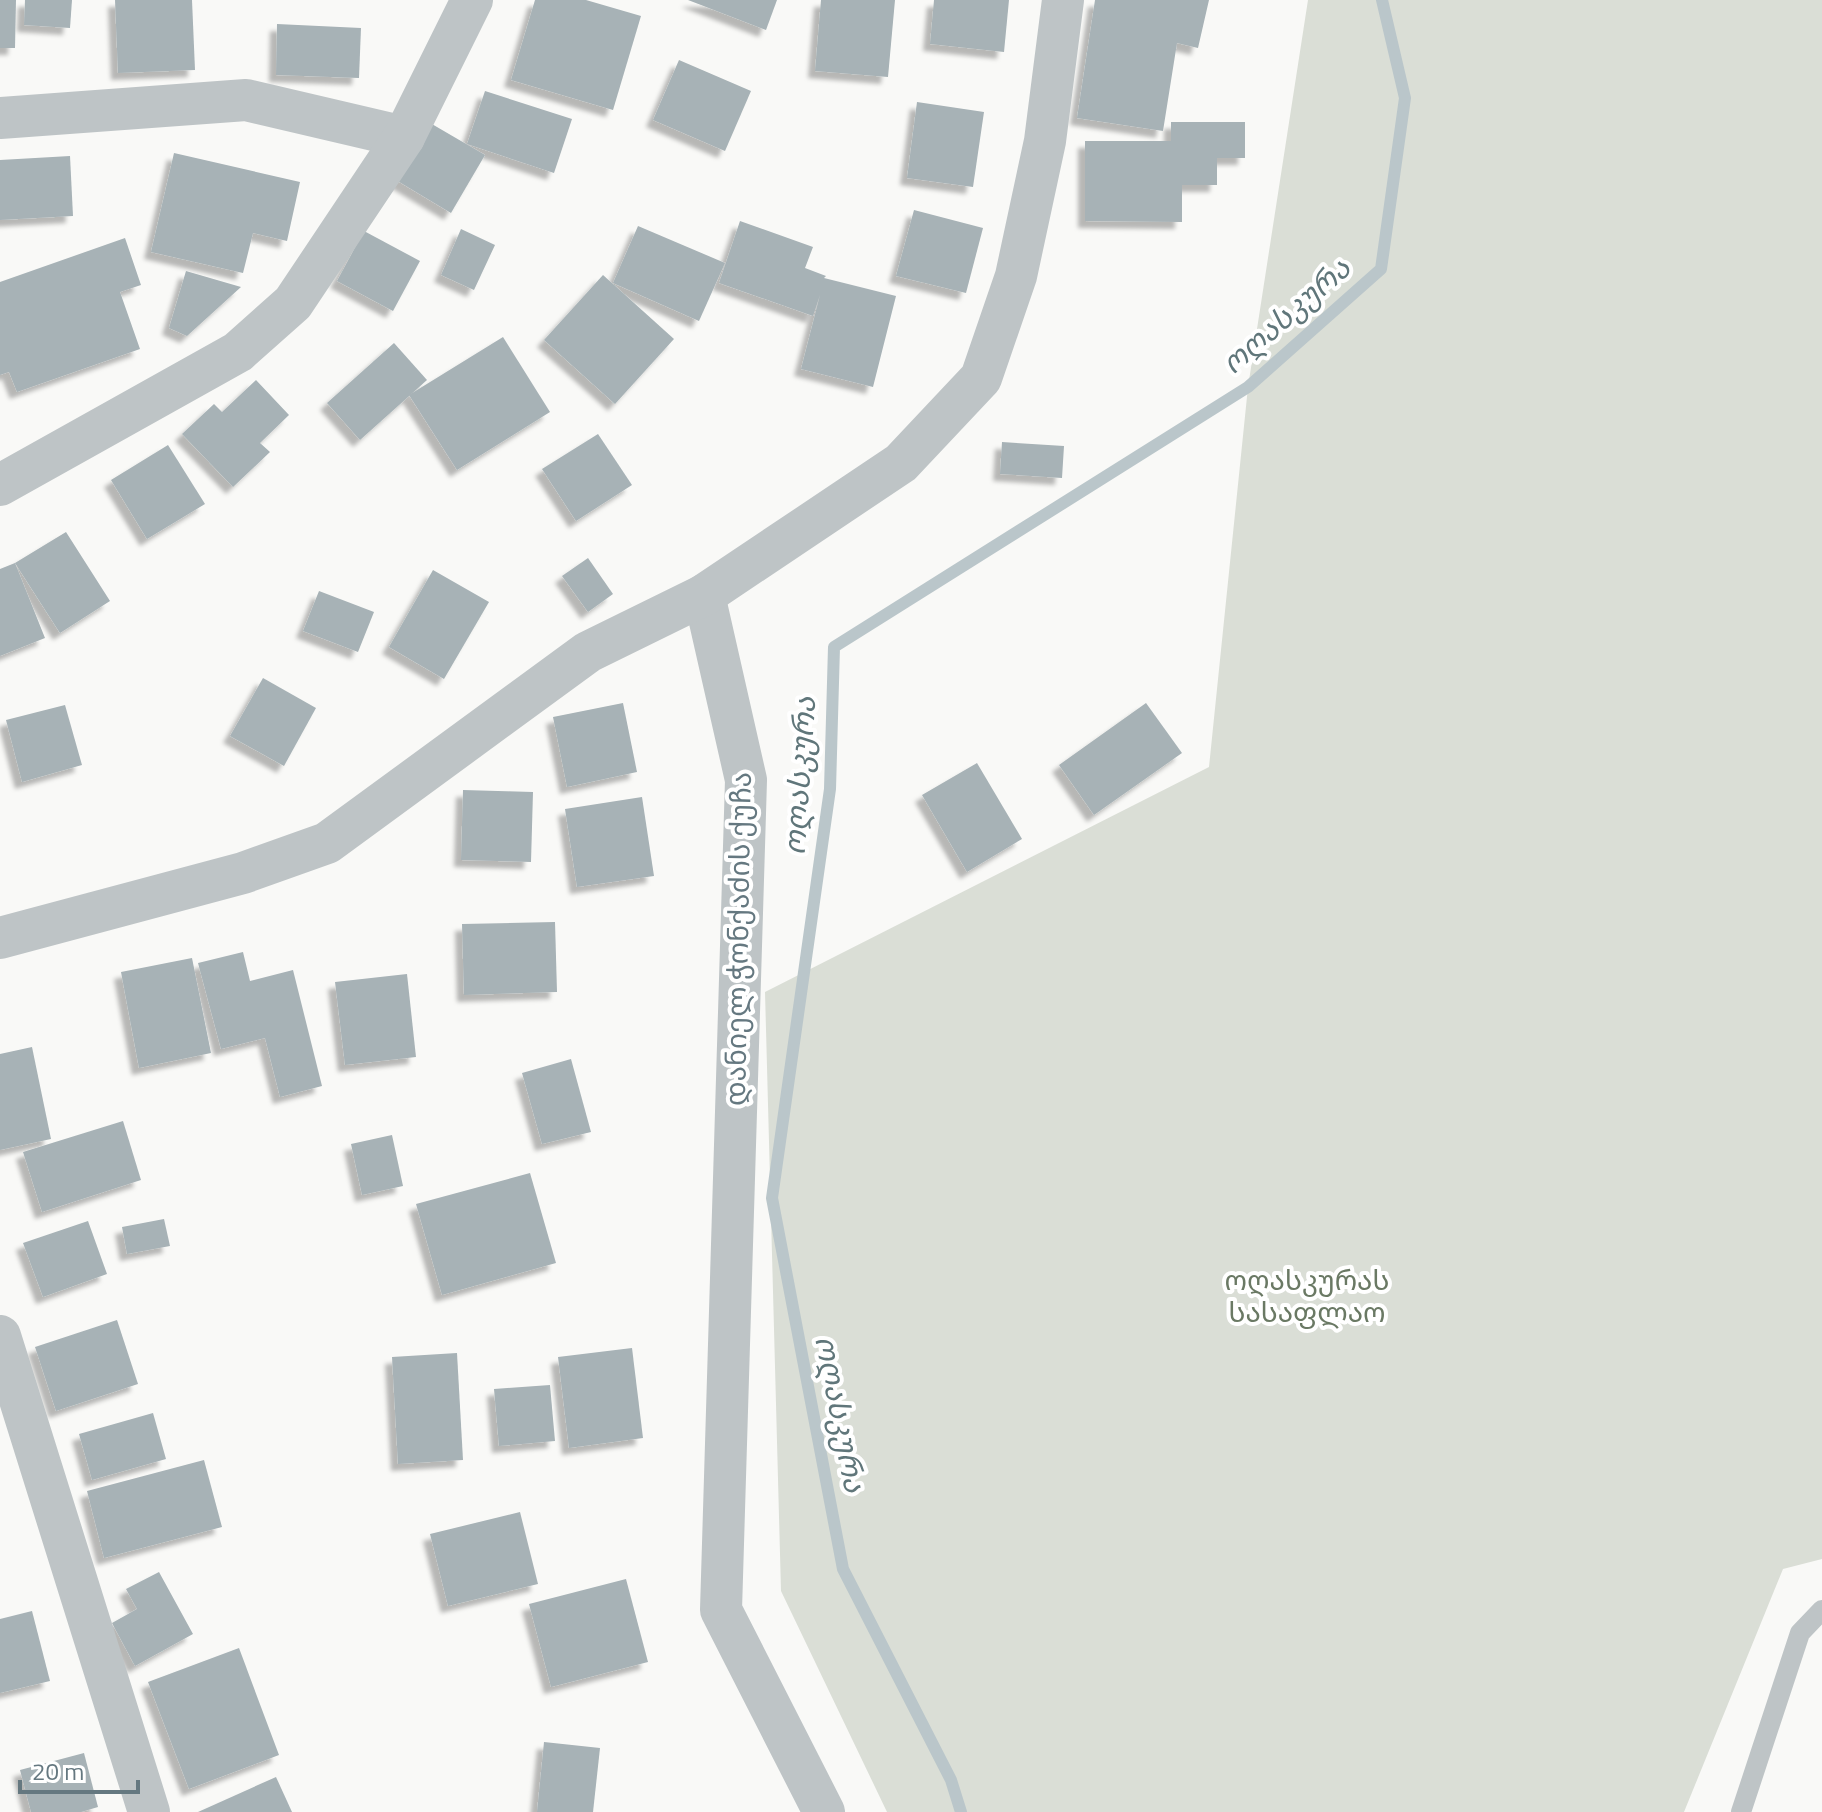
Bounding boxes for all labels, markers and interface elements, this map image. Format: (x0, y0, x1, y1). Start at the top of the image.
water label: ოღასკურა (1210, 246, 1361, 385)
water label: ოღასკურა (771, 695, 828, 857)
street label: დანიელ ჭონქაძის ქუჩა (713, 772, 762, 1106)
park label: ოღასკურას სასაფლაო (1225, 1258, 1389, 1333)
water label: ოღასკურა (803, 1332, 879, 1497)
scale bar (20, 1744, 138, 1794)
text: 20 m (32, 1753, 84, 1789)

